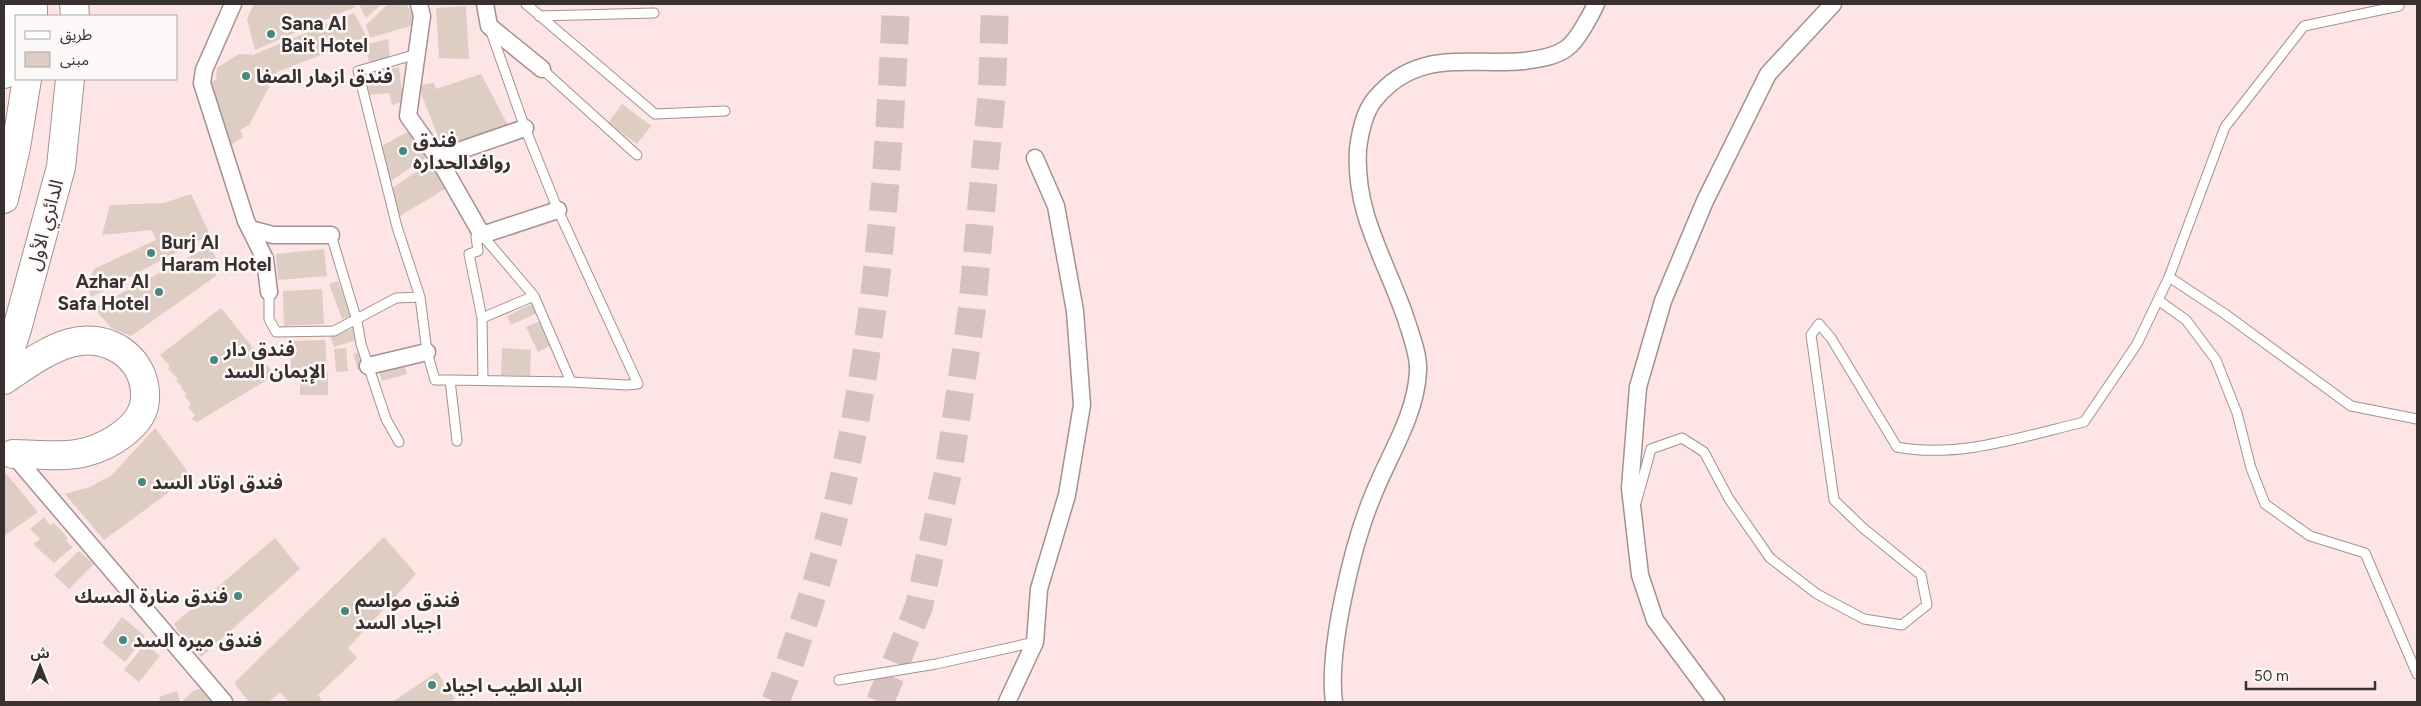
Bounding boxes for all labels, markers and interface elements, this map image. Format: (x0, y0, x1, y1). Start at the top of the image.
place label: Sana Al Bait Hotel (281, 12, 368, 57)
legend (15, 15, 178, 80)
text: طريق (60, 26, 92, 45)
marker: Sana Al Bait Hotel (265, 28, 277, 40)
text: مبنى (60, 51, 89, 69)
place label: فندق ازهار الصفا (256, 65, 393, 88)
marker: فندق ازهار الصفا (240, 70, 252, 82)
place label: فندق روافدالحدارہ (413, 129, 511, 174)
marker: فندق روافدالحدارہ (397, 145, 409, 157)
street label: الدائري الأول (22, 177, 71, 274)
place label: Burj Al Haram Hotel (161, 231, 272, 276)
marker: Burj Al Haram Hotel (145, 247, 157, 259)
place label: Azhar Al Safa Hotel (57, 270, 149, 315)
marker: Azhar Al Safa Hotel (153, 286, 165, 298)
place label: فندق دار الإيمان السد (223, 338, 326, 384)
marker: فندق دار الإيمان السد (208, 354, 220, 366)
place label: فندق اوتاد السد (152, 471, 283, 494)
marker: فندق اوتاد السد (136, 476, 148, 488)
place label: فندق منارة المسك (74, 585, 228, 608)
place label: فندق مواسم اجياد السد (355, 589, 460, 634)
marker: فندق منارة المسك (232, 590, 244, 602)
marker: فندق مواسم اجياد السد (339, 605, 351, 617)
place label: فندق ميره السد (133, 629, 262, 652)
marker: فندق ميره السد (117, 634, 129, 646)
north arrow (15, 641, 65, 691)
text: ش (30, 645, 50, 662)
scale bar (2246, 658, 2375, 690)
text: 50 m (2254, 667, 2289, 685)
place label: البلد الطيب اجياد (442, 674, 582, 697)
marker: البلد الطيب اجياد (426, 679, 438, 691)

